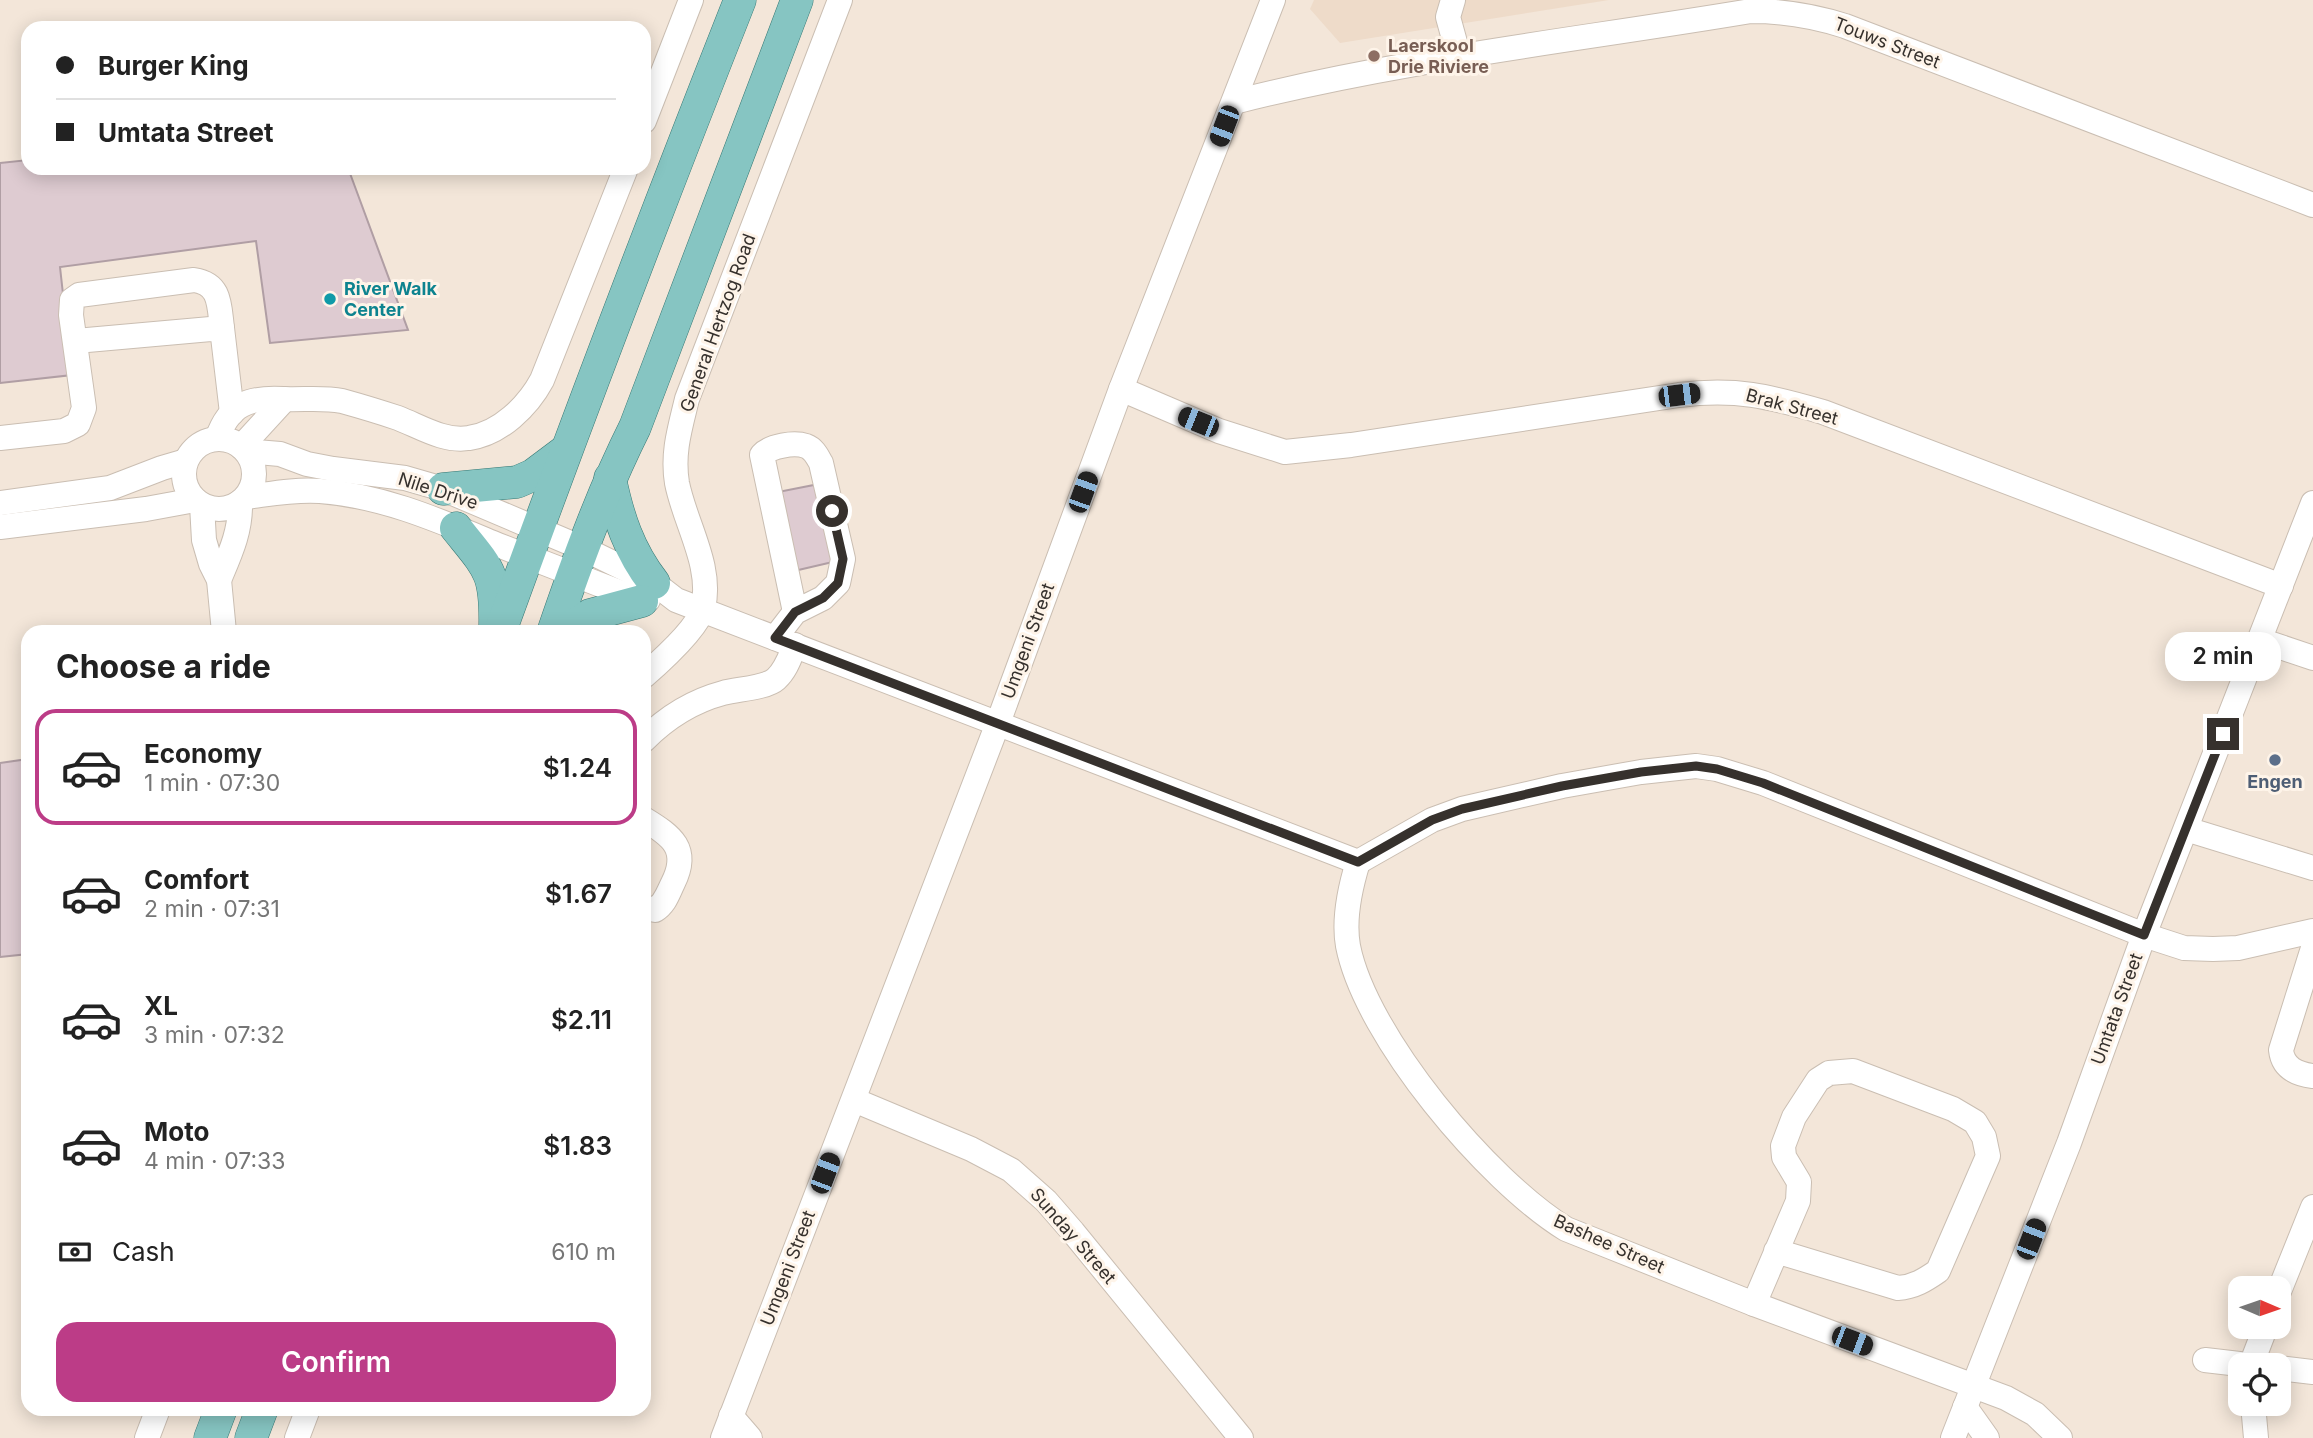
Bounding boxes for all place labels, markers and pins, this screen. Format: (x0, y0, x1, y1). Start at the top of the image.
place label: Laerskool Drie Riviere (1388, 35, 1489, 77)
marker: Laerskool Drie Riviere (1366, 48, 1382, 64)
place label: River Walk Center (344, 278, 437, 320)
marker: River Walk Center (322, 291, 338, 307)
marker: Engen (2267, 752, 2283, 768)
place label: Engen (2247, 771, 2303, 792)

